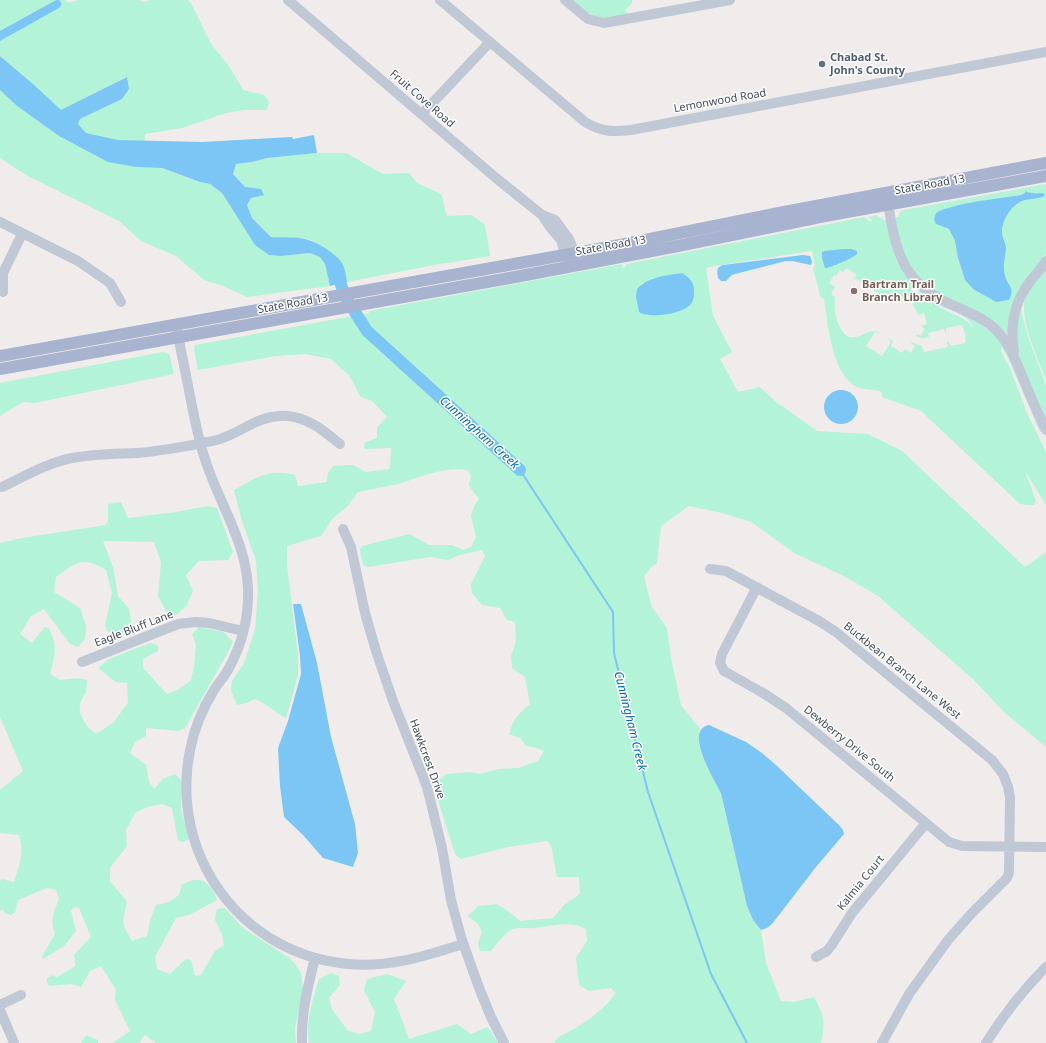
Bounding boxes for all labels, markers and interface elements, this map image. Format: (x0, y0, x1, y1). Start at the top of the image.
place label: Chabad St. John's County (830, 51, 905, 77)
marker: Chabad St. John's County (817, 59, 827, 69)
street label: Fruit Cove Road (387, 67, 457, 131)
street label: Lemonwood Road (673, 86, 767, 116)
street label: State Road 13 (894, 172, 966, 198)
street label: State Road 13 (575, 233, 647, 259)
place label: Bartram Trail Branch Library (862, 278, 942, 304)
marker: Bartram Trail Branch Library (849, 286, 859, 296)
street label: State Road 13 (257, 291, 329, 317)
water label: Cunningham Creek (436, 394, 522, 472)
street label: Eagle Bluff Lane (93, 608, 175, 650)
street label: Buckbean Branch Lane West (841, 620, 963, 722)
water label: Cunningham Creek (611, 670, 649, 772)
street label: Dewberry Drive South (801, 703, 897, 785)
street label: Hawkcrest Drive (406, 717, 448, 801)
street label: Kalmia Court (835, 853, 887, 913)

